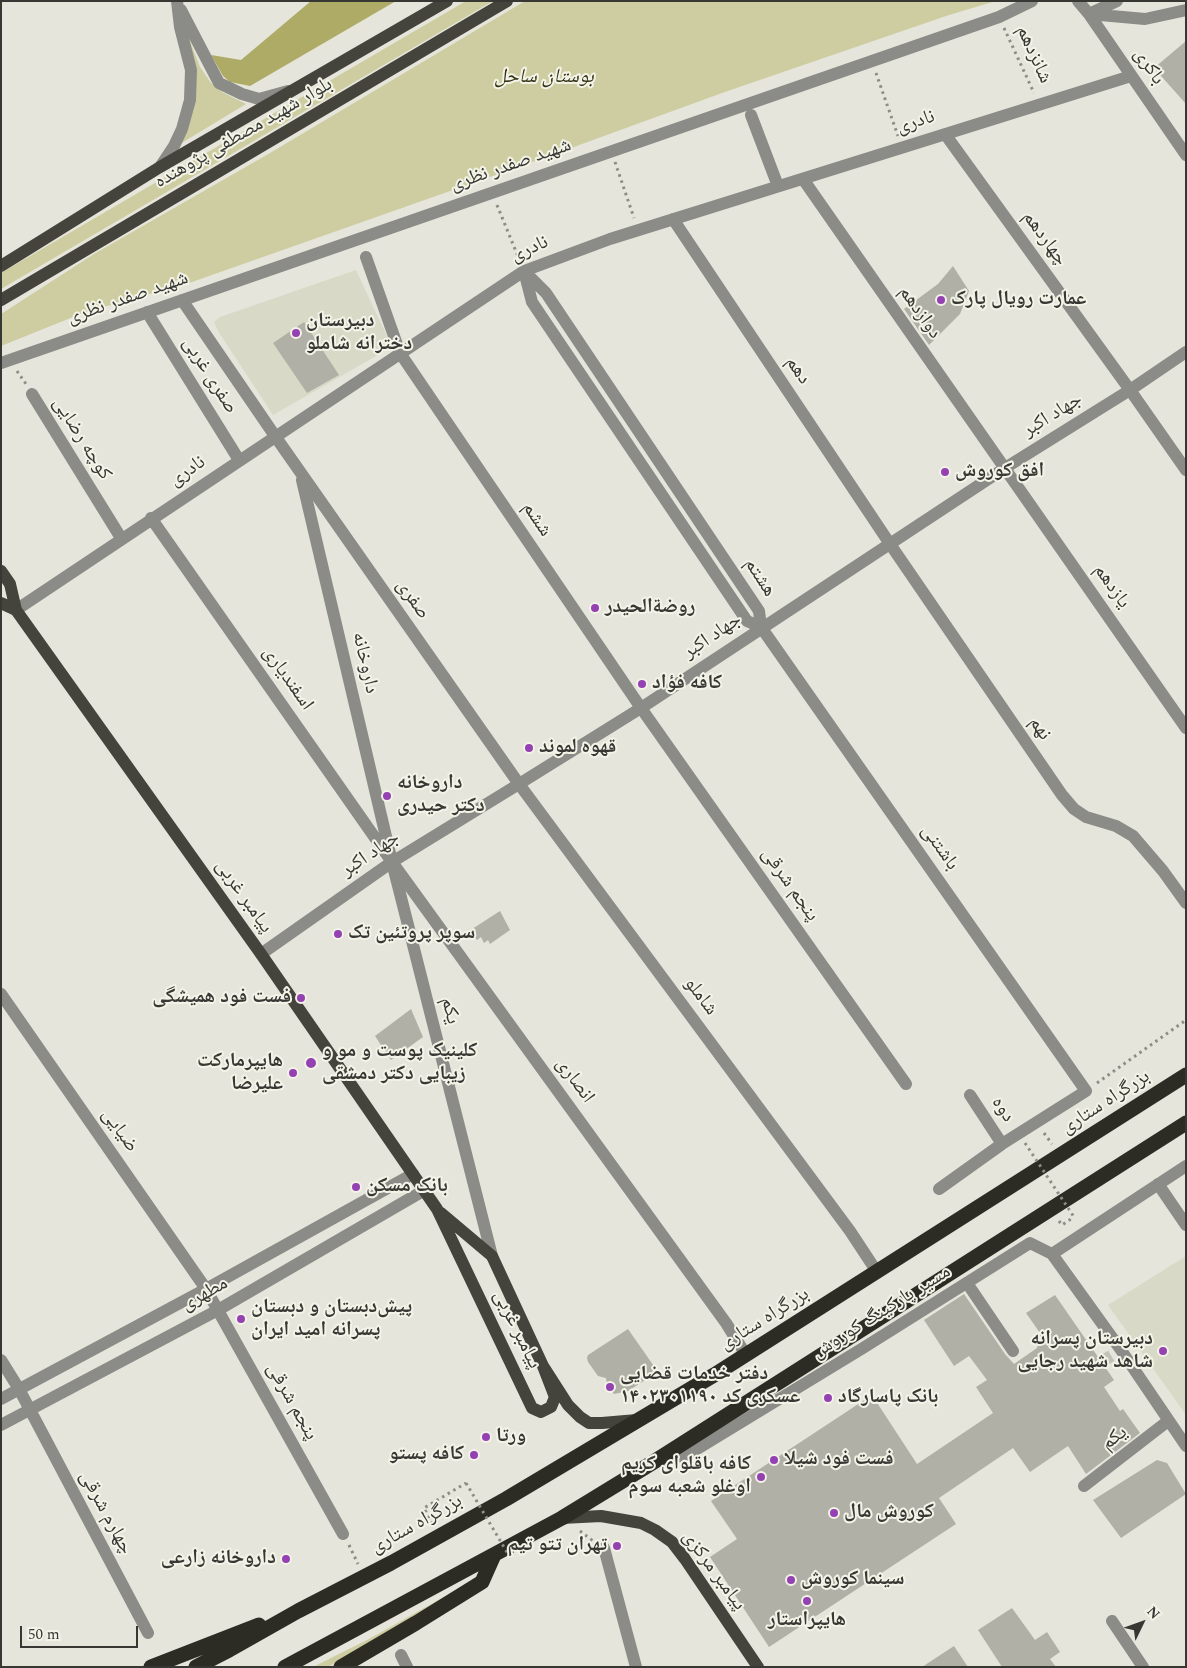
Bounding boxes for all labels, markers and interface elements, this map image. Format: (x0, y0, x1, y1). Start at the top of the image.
street label: شانزدهم (1010, 22, 1056, 88)
street label: باکری (1127, 44, 1169, 90)
park label: بوستان ساحل (494, 66, 594, 90)
street label: بلوار شهید مصطفی پژوهنده (151, 73, 337, 195)
street label: نادری (894, 106, 938, 140)
street label: شهید صفدر نظری (447, 134, 575, 198)
street label: چهاردهم (1016, 207, 1072, 271)
street label: نادری (507, 231, 553, 269)
street label: شهید صفدر نظری (64, 267, 192, 331)
street label: دوازدهم (892, 282, 946, 344)
place label: عمارت رویال پارک (951, 288, 1086, 312)
marker: عمارت رویال پارک (935, 294, 947, 306)
place label: دبیرستان دخترانه شاملو (306, 310, 412, 357)
marker: دبیرستان دخترانه شاملو (290, 327, 302, 339)
street label: صفری غربی (176, 333, 242, 419)
street label: دهم (779, 352, 815, 390)
street label: جهاد اکبر (1019, 388, 1087, 444)
street label: کوچه رضایی (46, 393, 116, 485)
street label: نادری (165, 451, 211, 493)
place label: افق کوروش (955, 460, 1044, 484)
marker: افق کوروش (939, 466, 951, 478)
street label: ششم (516, 498, 556, 542)
street label: هشتم (738, 554, 780, 602)
street label: یازدهم (1087, 560, 1135, 614)
street label: صفری (390, 575, 434, 625)
place label: روضةالحیدر (605, 596, 695, 620)
marker: روضةالحیدر (589, 602, 601, 614)
street label: جهاد اکبر (679, 609, 747, 665)
street label: داروخانه (345, 630, 383, 696)
street label: اسفندیاری (256, 642, 318, 716)
place label: کافه فؤاد (652, 672, 722, 696)
marker: کافه فؤاد (636, 678, 648, 690)
street label: نهم (1022, 712, 1056, 746)
place label: قهوه لموند (539, 736, 616, 760)
marker: قهوه لموند (523, 742, 535, 754)
place label: داروخانه دکتر حیدری (397, 772, 485, 819)
marker: داروخانه دکتر حیدری (381, 790, 393, 802)
street label: باشتنی (915, 820, 963, 876)
street label: جهاد اکبر (337, 827, 405, 883)
street label: پنجم شرقی (755, 843, 823, 927)
street label: پیامبر غربی (209, 855, 277, 939)
place label: سوپر پروتئین تک (348, 922, 475, 946)
marker: سوپر پروتئین تک (332, 928, 344, 940)
street label: شاملو (678, 973, 722, 1021)
place label: فست فود همیشگی (152, 986, 291, 1010)
marker: فست فود همیشگی (295, 992, 307, 1004)
street label: یکم (434, 995, 464, 1027)
place label: کلینیک پوست و مو و زیبایی دکتر دمشقی (322, 1040, 477, 1087)
place label: هایپرمارکت علیرضا (197, 1050, 283, 1097)
street label: انصاری (549, 1053, 599, 1109)
marker: کلینیک پوست و مو و زیبایی دکتر دمشقی (304, 1056, 318, 1070)
street label: بزرگراه ستاری (1057, 1065, 1155, 1141)
marker: هایپرمارکت علیرضا (287, 1067, 299, 1079)
street label: دوه (985, 1093, 1019, 1127)
street label: ضیایی (95, 1104, 143, 1158)
place label: بانک مسکن (366, 1175, 448, 1199)
marker: بانک مسکن (350, 1181, 362, 1193)
street label: مسیر پارکینگ کوروش (808, 1261, 956, 1365)
street label: مطهری (177, 1272, 233, 1318)
street label: بزرگراه ستاری (716, 1283, 814, 1357)
street label: پیامبر غربی (487, 1287, 545, 1373)
place label: پیش‌دبستان و دبستان پسرانه امید ایران (251, 1296, 412, 1343)
marker: پیش‌دبستان و دبستان پسرانه امید ایران (235, 1313, 247, 1325)
place label: دبیرستان پسرانه شاهد شهید رجایی (1017, 1328, 1153, 1375)
marker: دبیرستان پسرانه شاهد شهید رجایی (1157, 1345, 1169, 1357)
street label: پنجم شرقی (260, 1359, 322, 1445)
place label: دفتر خدمات قضایی عسکری کد ۱۴۰۲۳۰۱۱۹۰ (620, 1363, 800, 1410)
marker: دفتر خدمات قضایی عسکری کد ۱۴۰۲۳۰۱۱۹۰ (604, 1381, 616, 1393)
place label: بانک پاسارگاد (838, 1386, 938, 1410)
marker: بانک پاسارگاد (822, 1392, 834, 1404)
street label: یکم (1097, 1421, 1133, 1457)
place label: ورتا (496, 1425, 526, 1449)
marker: ورتا (480, 1431, 492, 1443)
place label: کافه پستو (389, 1443, 464, 1467)
place label: فست فود شیلا (784, 1448, 894, 1472)
marker: کافه پستو (468, 1449, 480, 1461)
place label: کافه باقلوای کریم اوغلو شعبه سوم (621, 1453, 751, 1500)
marker: فست فود شیلا (768, 1454, 780, 1466)
street label: چهارم شرقی (73, 1467, 137, 1559)
marker: کافه باقلوای کریم اوغلو شعبه سوم (755, 1471, 767, 1483)
street label: بزرگراه ستاری (367, 1490, 467, 1560)
place label: کوروش مال (844, 1501, 934, 1525)
marker: کوروش مال (828, 1507, 840, 1519)
street label: پیامبر مرکزی (676, 1526, 750, 1616)
place label: تهران تتو تیم (508, 1534, 607, 1558)
marker: تهران تتو تیم (611, 1540, 623, 1552)
place label: داروخانه زارعی (161, 1547, 276, 1571)
marker: داروخانه زارعی (280, 1553, 292, 1565)
place label: سینما کوروش (801, 1568, 904, 1592)
marker: سینما کوروش (785, 1574, 797, 1586)
marker: هایپراستار (801, 1595, 813, 1607)
north arrow (1117, 1598, 1167, 1648)
text: N (1142, 1601, 1165, 1624)
place label: هایپراستار (768, 1609, 846, 1633)
scale bar (22, 1616, 140, 1648)
text: 50 m (28, 1623, 60, 1646)

